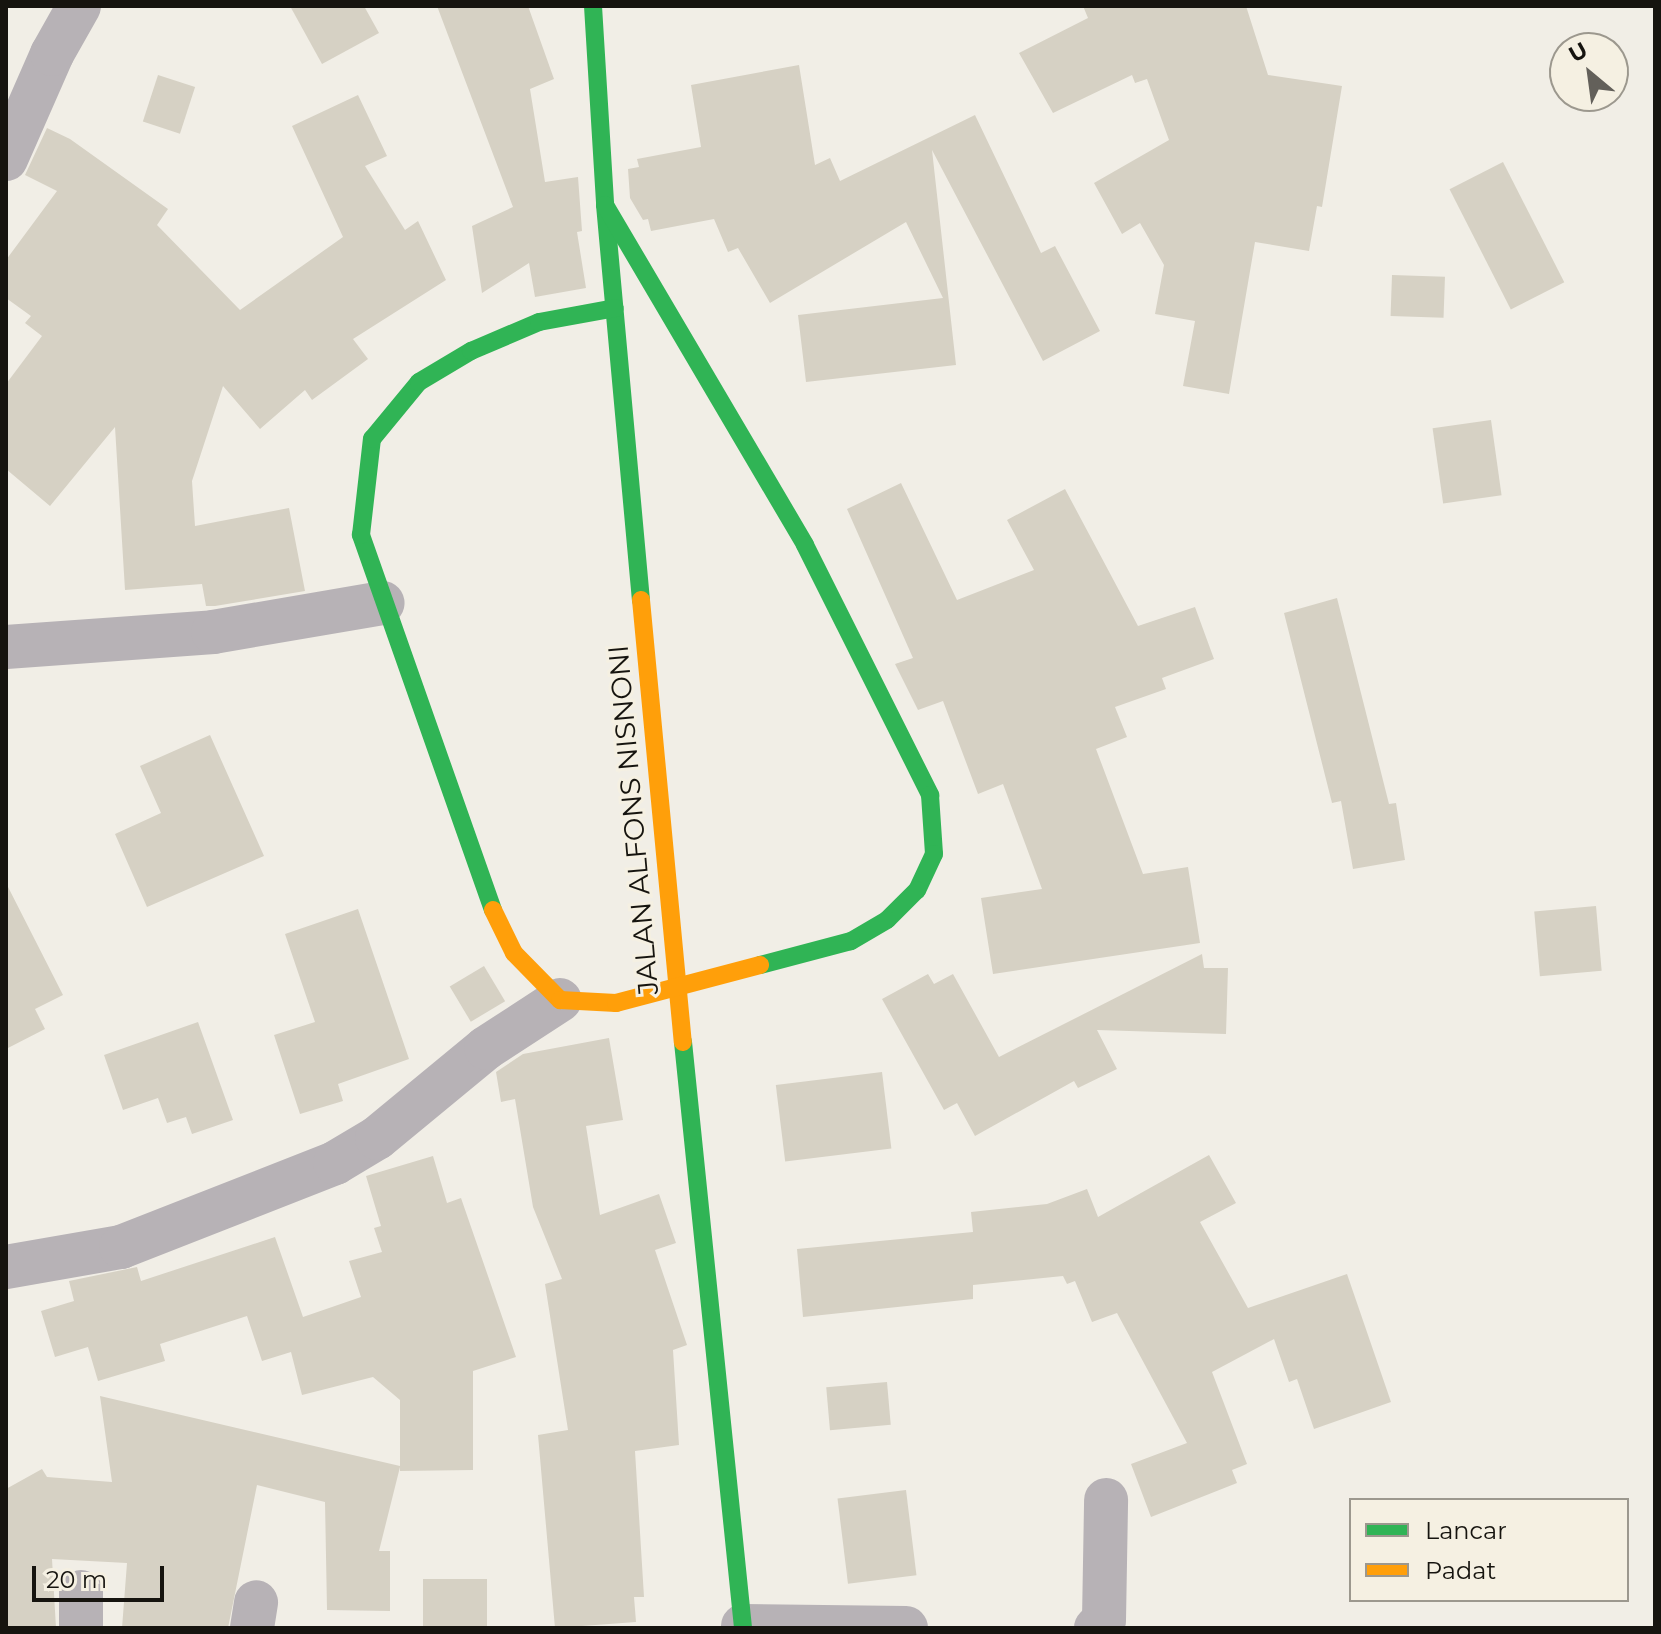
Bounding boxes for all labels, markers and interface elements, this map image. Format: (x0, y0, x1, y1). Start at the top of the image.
north arrow (1549, 32, 1629, 112)
text: U (1564, 36, 1592, 68)
street label: JALAN ALFONS NISNONI (601, 644, 665, 996)
legend (1349, 1498, 1629, 1602)
text: Lancar (1425, 1516, 1507, 1545)
scale bar (36, 1550, 168, 1600)
text: Padat (1425, 1556, 1496, 1585)
text: 20 m (46, 1565, 107, 1594)

